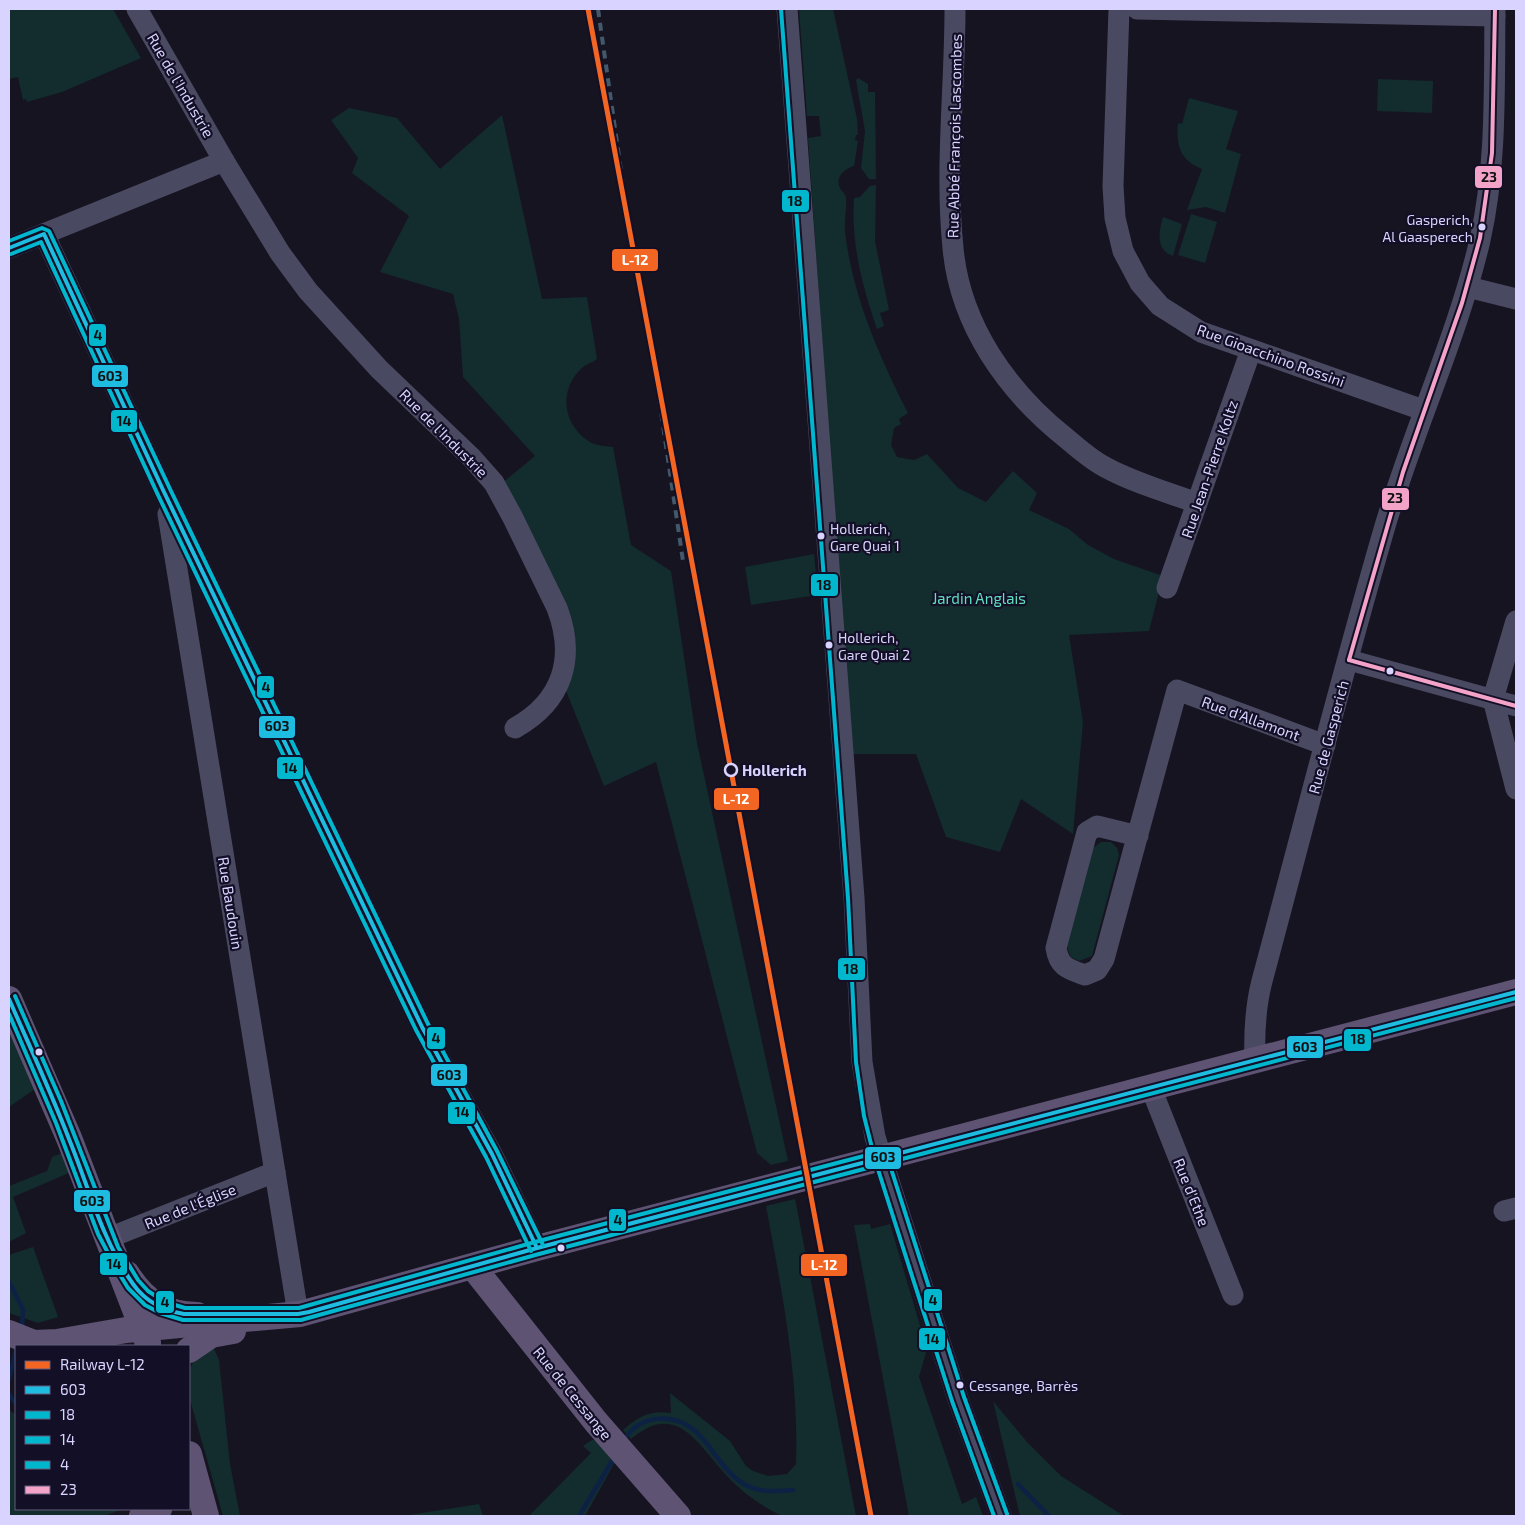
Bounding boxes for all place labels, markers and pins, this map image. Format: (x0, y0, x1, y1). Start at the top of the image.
place label: Gasperich, Al Gaasperech (1383, 211, 1473, 245)
marker: Gasperich, Al Gaasperech (1477, 222, 1487, 232)
place label: Hollerich, Gare Quai 1 (830, 520, 900, 554)
marker: Hollerich, Gare Quai 1 (816, 531, 826, 541)
place label: Hollerich, Gare Quai 2 (838, 629, 910, 663)
marker: Hollerich, Gare Quai 2 (824, 640, 834, 650)
unlabelled marker (1385, 666, 1395, 676)
place label: Hollerich (742, 761, 807, 779)
marker: Hollerich (724, 763, 738, 777)
unlabelled marker (34, 1047, 44, 1057)
unlabelled marker (556, 1243, 566, 1253)
place label: Cessange, Barrès (969, 1377, 1078, 1394)
marker: Cessange, Barrès (955, 1380, 965, 1390)

